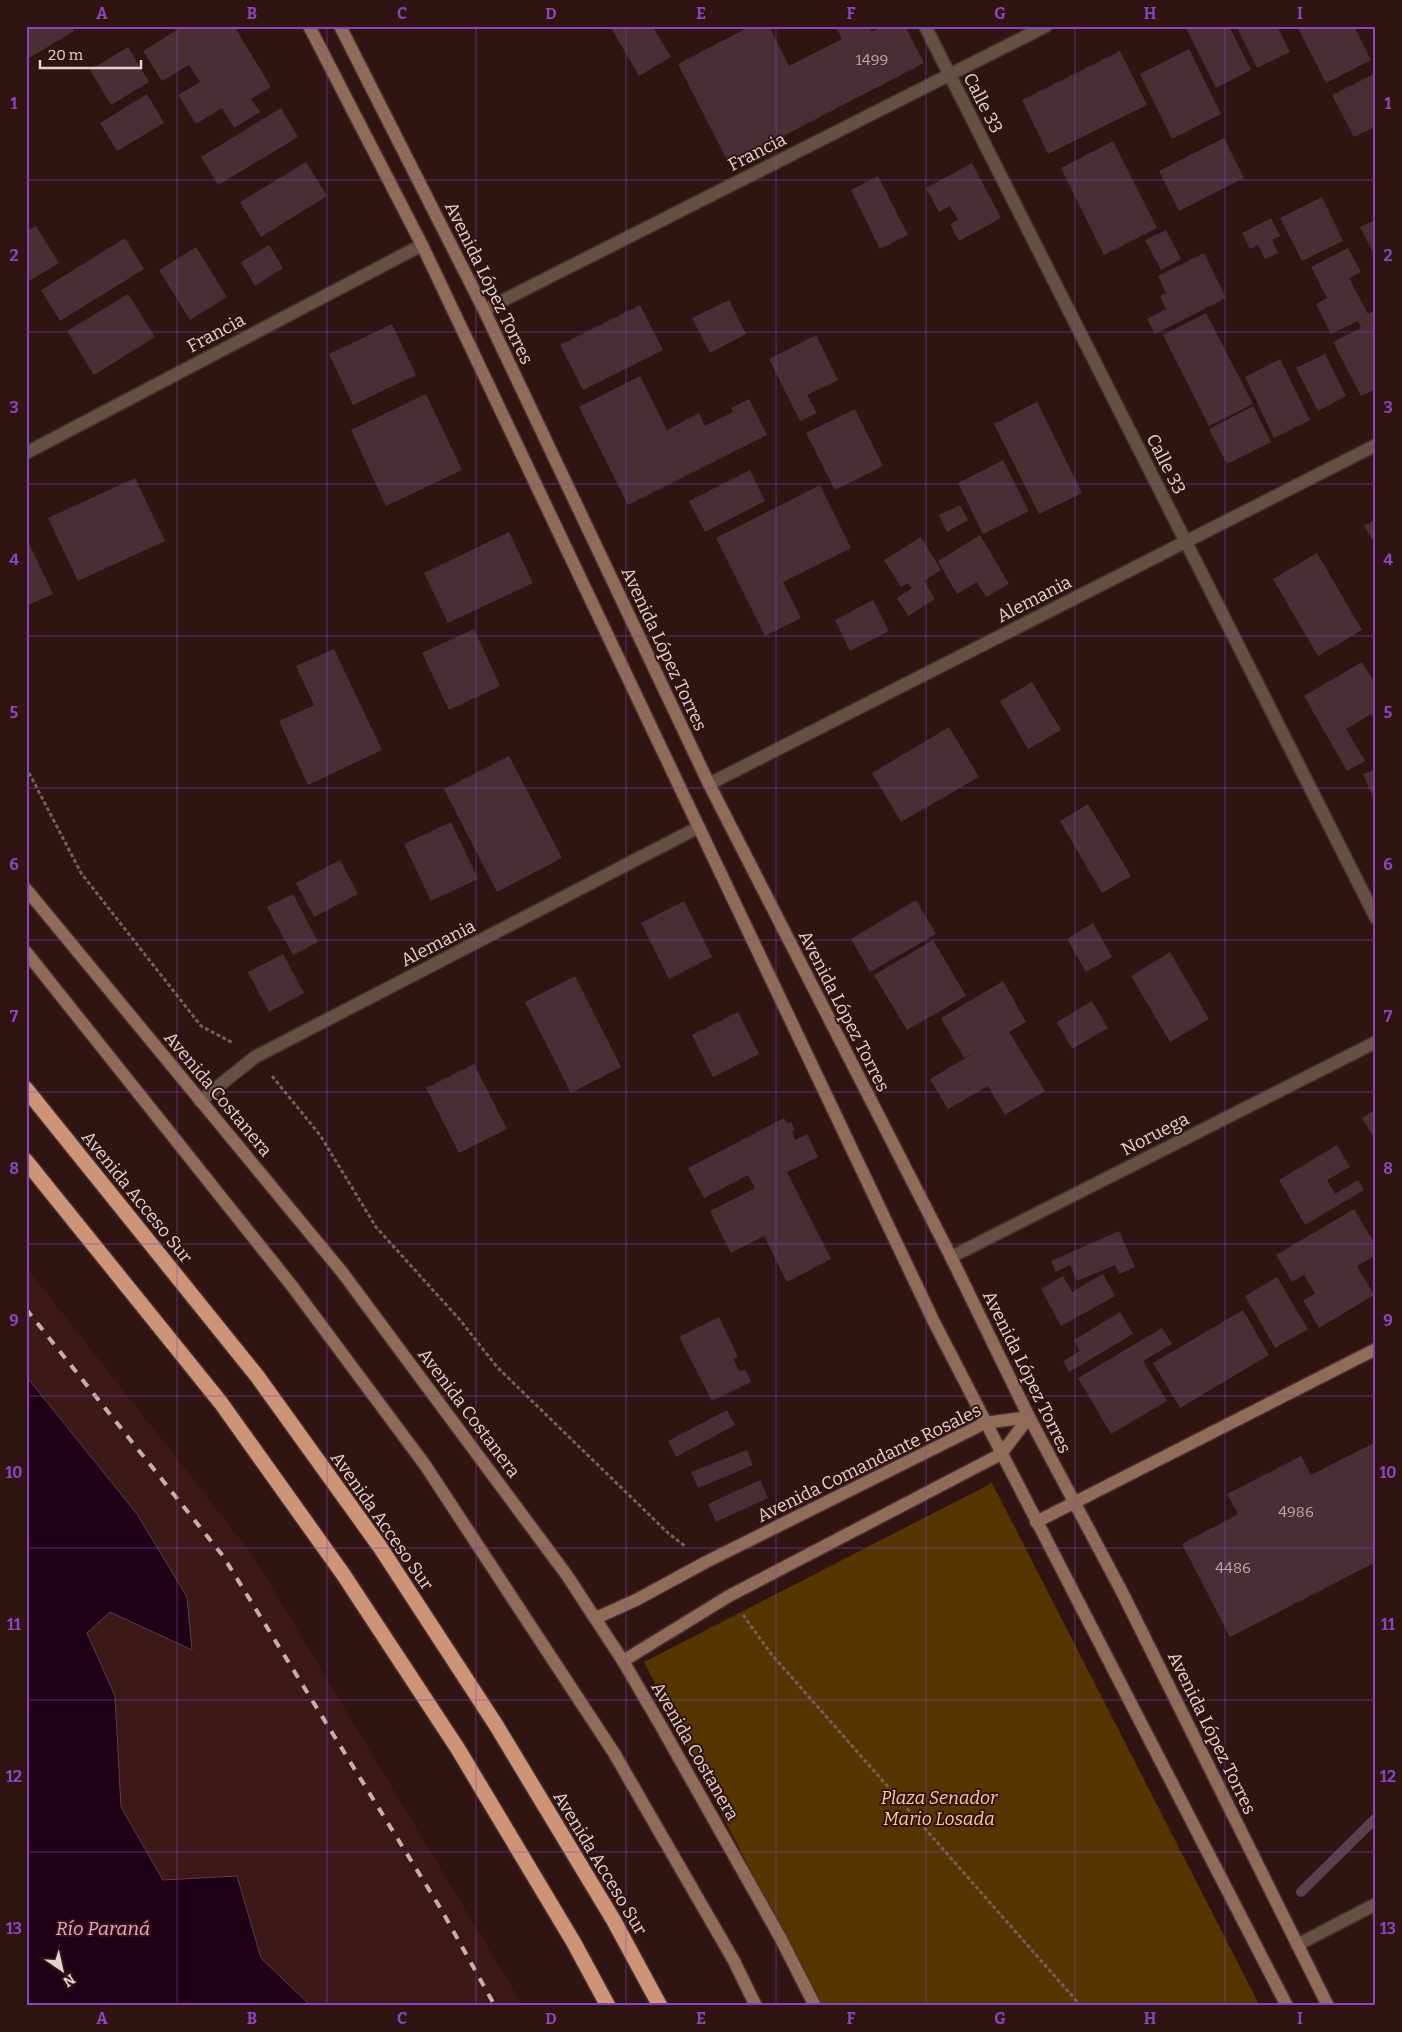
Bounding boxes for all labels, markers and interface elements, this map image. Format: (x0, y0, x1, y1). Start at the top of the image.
text: A (96, 4, 108, 23)
text: B (247, 4, 257, 23)
text: C (397, 4, 407, 23)
text: D (545, 4, 557, 23)
text: E (696, 4, 706, 23)
text: F (847, 4, 856, 23)
text: G (994, 4, 1006, 23)
text: H (1144, 4, 1157, 23)
text: I (1297, 4, 1303, 23)
scale bar (40, 38, 141, 70)
text: 20 m (48, 46, 84, 64)
house number: 1499 (856, 51, 888, 69)
street label: Calle 33 (958, 69, 1008, 137)
text: 1 (11, 94, 18, 113)
text: 1 (1385, 94, 1392, 113)
street label: Francia (724, 128, 790, 176)
street label: Avenida López Torres (440, 198, 538, 368)
text: 2 (9, 246, 19, 265)
text: 2 (1383, 246, 1393, 265)
street label: Francia (183, 309, 249, 357)
text: 3 (9, 398, 19, 417)
text: 3 (1383, 398, 1393, 417)
street label: Calle 33 (1141, 430, 1191, 498)
text: 4 (9, 550, 19, 569)
text: 4 (1383, 550, 1393, 569)
street label: Avenida López Torres (616, 564, 712, 734)
street label: Alemania (993, 571, 1075, 627)
text: 5 (10, 703, 19, 722)
text: 5 (1384, 703, 1393, 722)
text: 6 (9, 855, 19, 874)
text: 6 (1383, 855, 1393, 874)
street label: Alemania (397, 915, 479, 971)
street label: Avenida López Torres (794, 927, 894, 1095)
text: 7 (10, 1007, 19, 1026)
text: 7 (1384, 1007, 1393, 1026)
street label: Avenida Costanera (159, 1027, 277, 1161)
street label: Noruega (1118, 1108, 1193, 1160)
street label: Avenida Acceso Sur (77, 1126, 197, 1268)
text: 8 (9, 1159, 19, 1178)
text: 8 (1383, 1159, 1393, 1178)
street label: Avenida López Torres (978, 1287, 1076, 1457)
text: 9 (9, 1311, 19, 1330)
text: 9 (1383, 1311, 1393, 1330)
street label: Avenida Costanera (413, 1344, 525, 1482)
street label: Avenida Comandante Rosales (753, 1399, 985, 1527)
street label: Avenida Acceso Sur (326, 1448, 438, 1594)
text: 10 (5, 1463, 23, 1482)
text: 10 (1379, 1463, 1397, 1482)
house number: 4986 (1278, 1503, 1314, 1521)
house number: 4486 (1215, 1559, 1251, 1577)
text: 11 (7, 1615, 21, 1634)
text: 11 (1381, 1615, 1395, 1634)
street label: Avenida López Torres (1163, 1648, 1261, 1818)
street label: Avenida Costanera (646, 1678, 744, 1824)
text: 12 (6, 1767, 22, 1786)
text: 12 (1380, 1767, 1396, 1786)
street label: Avenida Acceso Sur (548, 1787, 652, 1939)
park label: Plaza Senador Mario Losada (881, 1787, 998, 1830)
water label: Río Paraná (56, 1917, 150, 1940)
text: 13 (6, 1919, 22, 1938)
text: 13 (1380, 1919, 1396, 1938)
north arrow (38, 1944, 88, 1994)
text: N (60, 1970, 78, 1991)
text: A (96, 2009, 108, 2028)
text: B (247, 2009, 257, 2028)
text: C (397, 2009, 407, 2028)
text: D (545, 2009, 557, 2028)
text: E (696, 2009, 706, 2028)
text: F (847, 2009, 856, 2028)
text: G (994, 2009, 1006, 2028)
text: H (1144, 2009, 1157, 2028)
text: I (1297, 2009, 1303, 2028)

